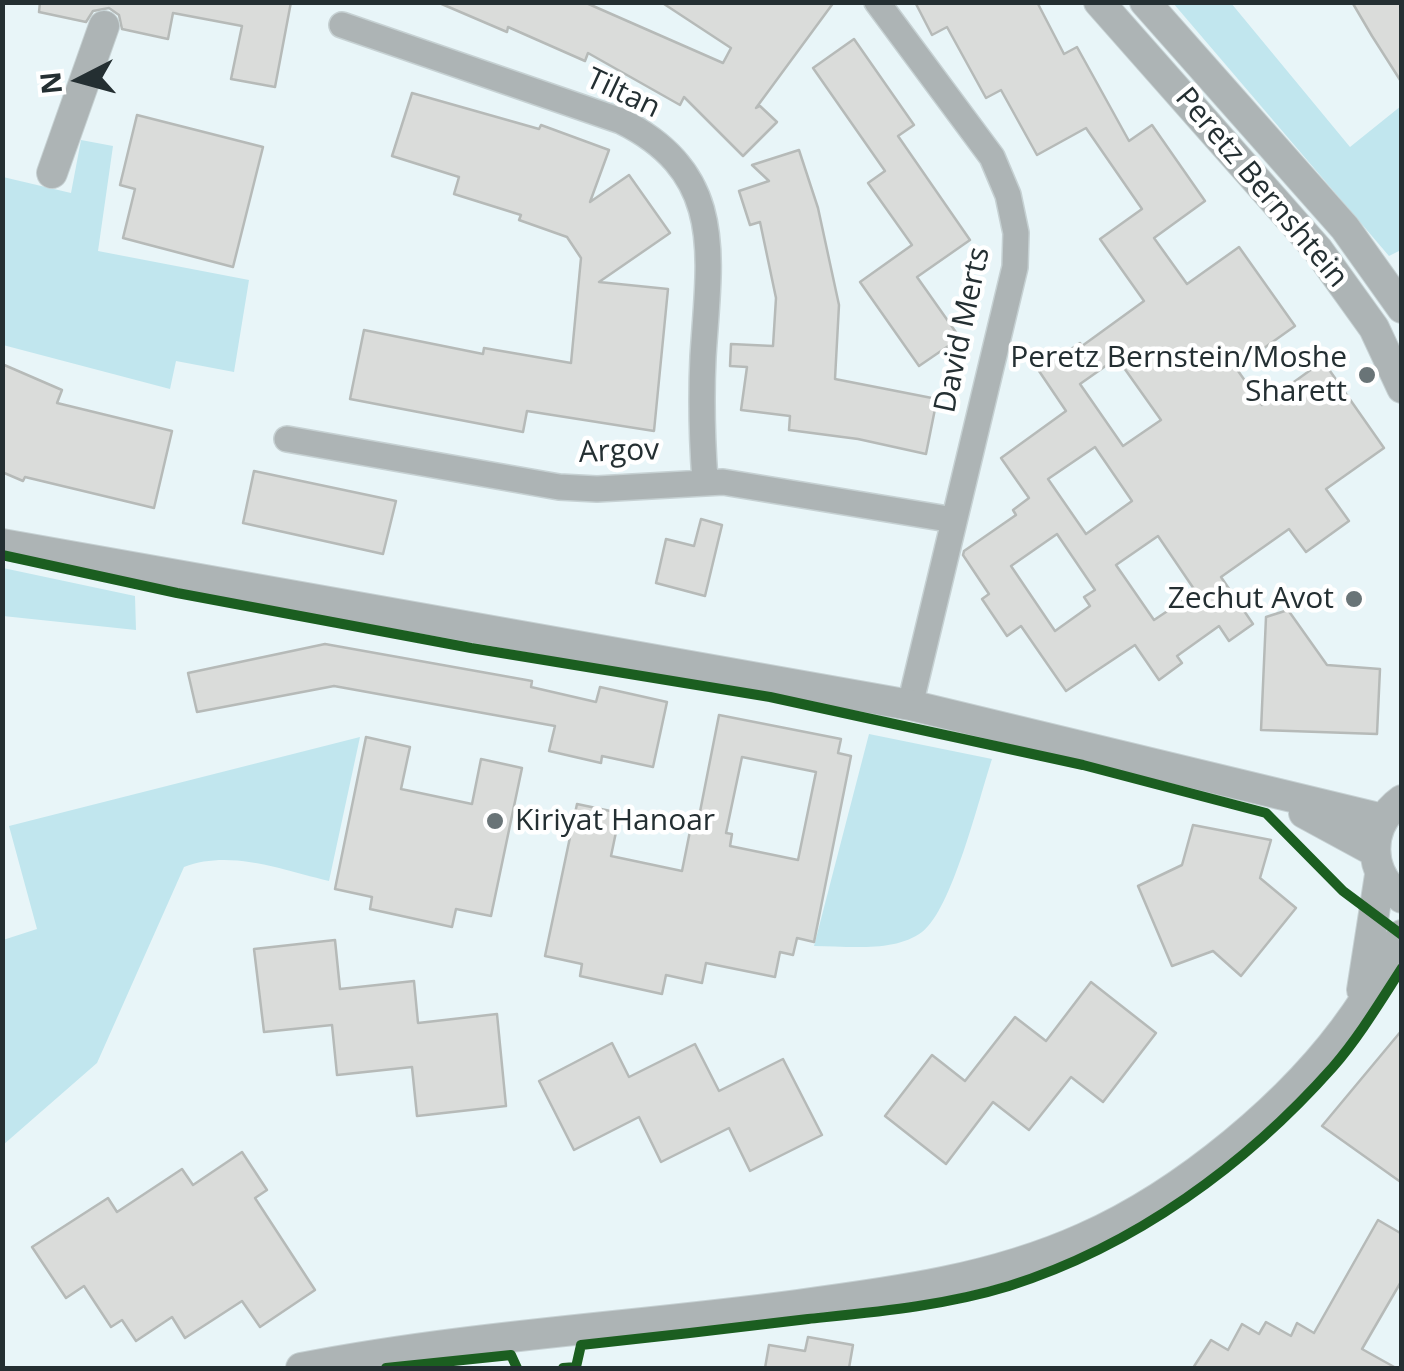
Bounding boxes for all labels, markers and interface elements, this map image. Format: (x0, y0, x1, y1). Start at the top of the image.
north arrow (30, 30, 130, 130)
street label: Tiltan (580, 61, 666, 127)
text: N (30, 70, 70, 96)
street label: Peretz Bernshtein (1167, 81, 1355, 295)
street label: David Merts (928, 244, 998, 416)
place label: Peretz Bernstein/Moshe Sharett (1010, 340, 1347, 410)
marker: Peretz Bernstein/Moshe Sharett (1356, 364, 1378, 386)
street label: Argov (578, 433, 660, 471)
place label: Zechut Avot (1168, 581, 1334, 617)
marker: Zechut Avot (1343, 588, 1365, 610)
place label: Kiriyat Hanoar (515, 803, 715, 839)
marker: Kiriyat Hanoar (484, 810, 506, 832)

